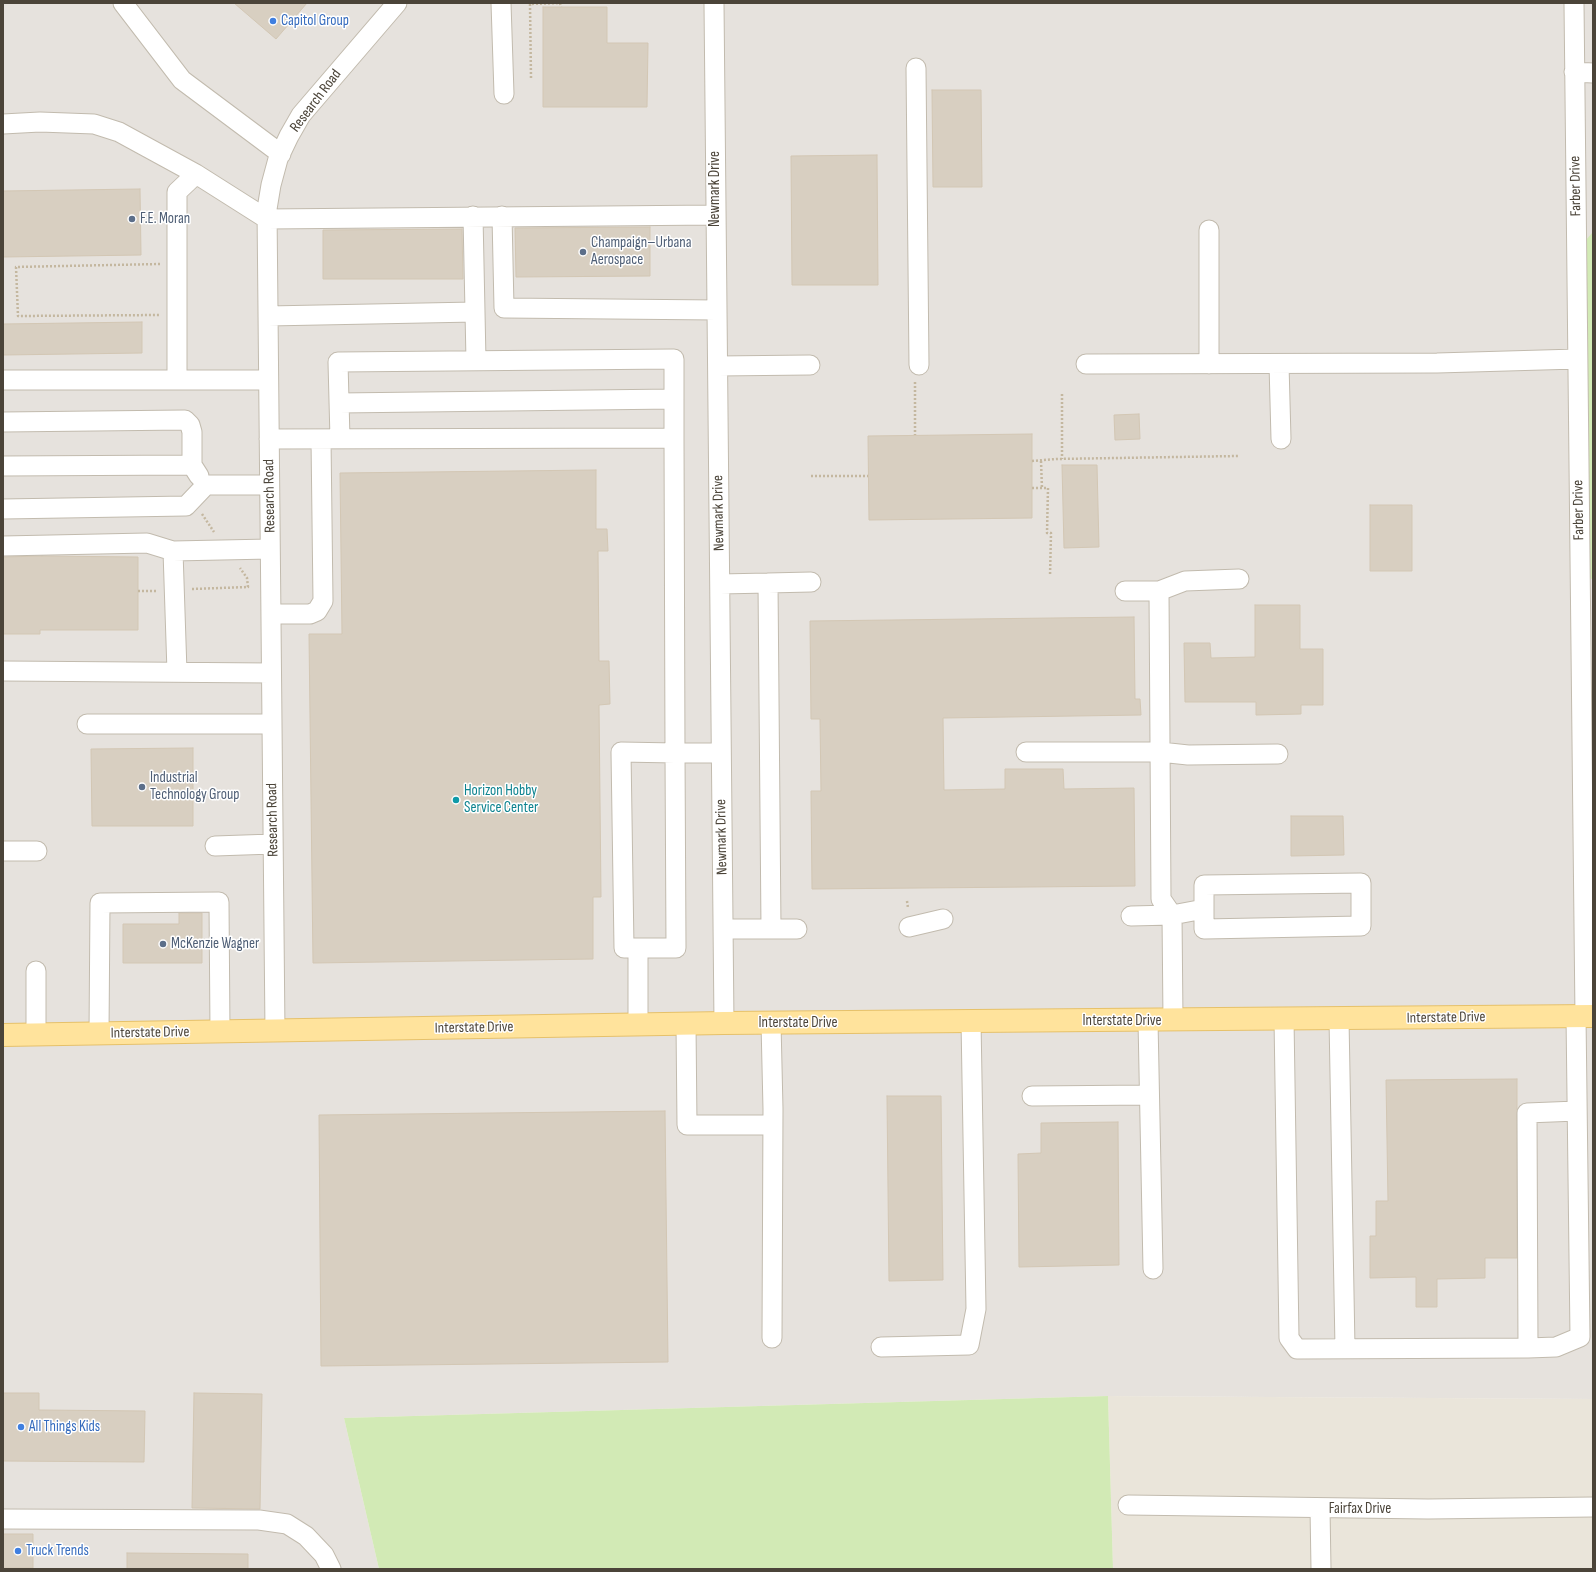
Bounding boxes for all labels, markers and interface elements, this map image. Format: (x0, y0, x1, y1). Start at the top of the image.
place label: Capitol Group (281, 12, 349, 30)
marker: Capitol Group (268, 16, 278, 26)
street label: Research Road (287, 66, 345, 136)
street label: Newmark Drive (706, 151, 724, 227)
street label: Farber Drive (1566, 156, 1586, 216)
place label: F.E. Moran (140, 210, 190, 228)
marker: F.E. Moran (127, 214, 137, 224)
place label: Champaign–Urbana Aerospace (591, 234, 692, 269)
marker: Champaign–Urbana Aerospace (578, 247, 588, 257)
street label: Research Road (260, 459, 280, 533)
street label: Newmark Drive (709, 475, 729, 551)
street label: Farber Drive (1569, 480, 1589, 540)
place label: Industrial Technology Group (150, 769, 239, 804)
marker: Industrial Technology Group (137, 782, 147, 792)
place label: Horizon Hobby Service Center (464, 782, 538, 817)
street label: Research Road (263, 783, 283, 857)
marker: Horizon Hobby Service Center (451, 795, 461, 805)
street label: Newmark Drive (712, 799, 732, 875)
place label: McKenzie Wagner (171, 935, 259, 953)
marker: McKenzie Wagner (158, 939, 168, 949)
street label: Interstate Drive (1406, 1008, 1486, 1028)
street label: Interstate Drive (1083, 1012, 1161, 1030)
street label: Interstate Drive (759, 1014, 837, 1032)
street label: Interstate Drive (434, 1018, 514, 1038)
street label: Interstate Drive (110, 1023, 190, 1043)
place label: All Things Kids (29, 1418, 100, 1436)
marker: All Things Kids (16, 1422, 26, 1432)
street label: Fairfax Drive (1329, 1500, 1391, 1518)
place label: Truck Trends (26, 1542, 89, 1560)
marker: Truck Trends (13, 1546, 23, 1556)

